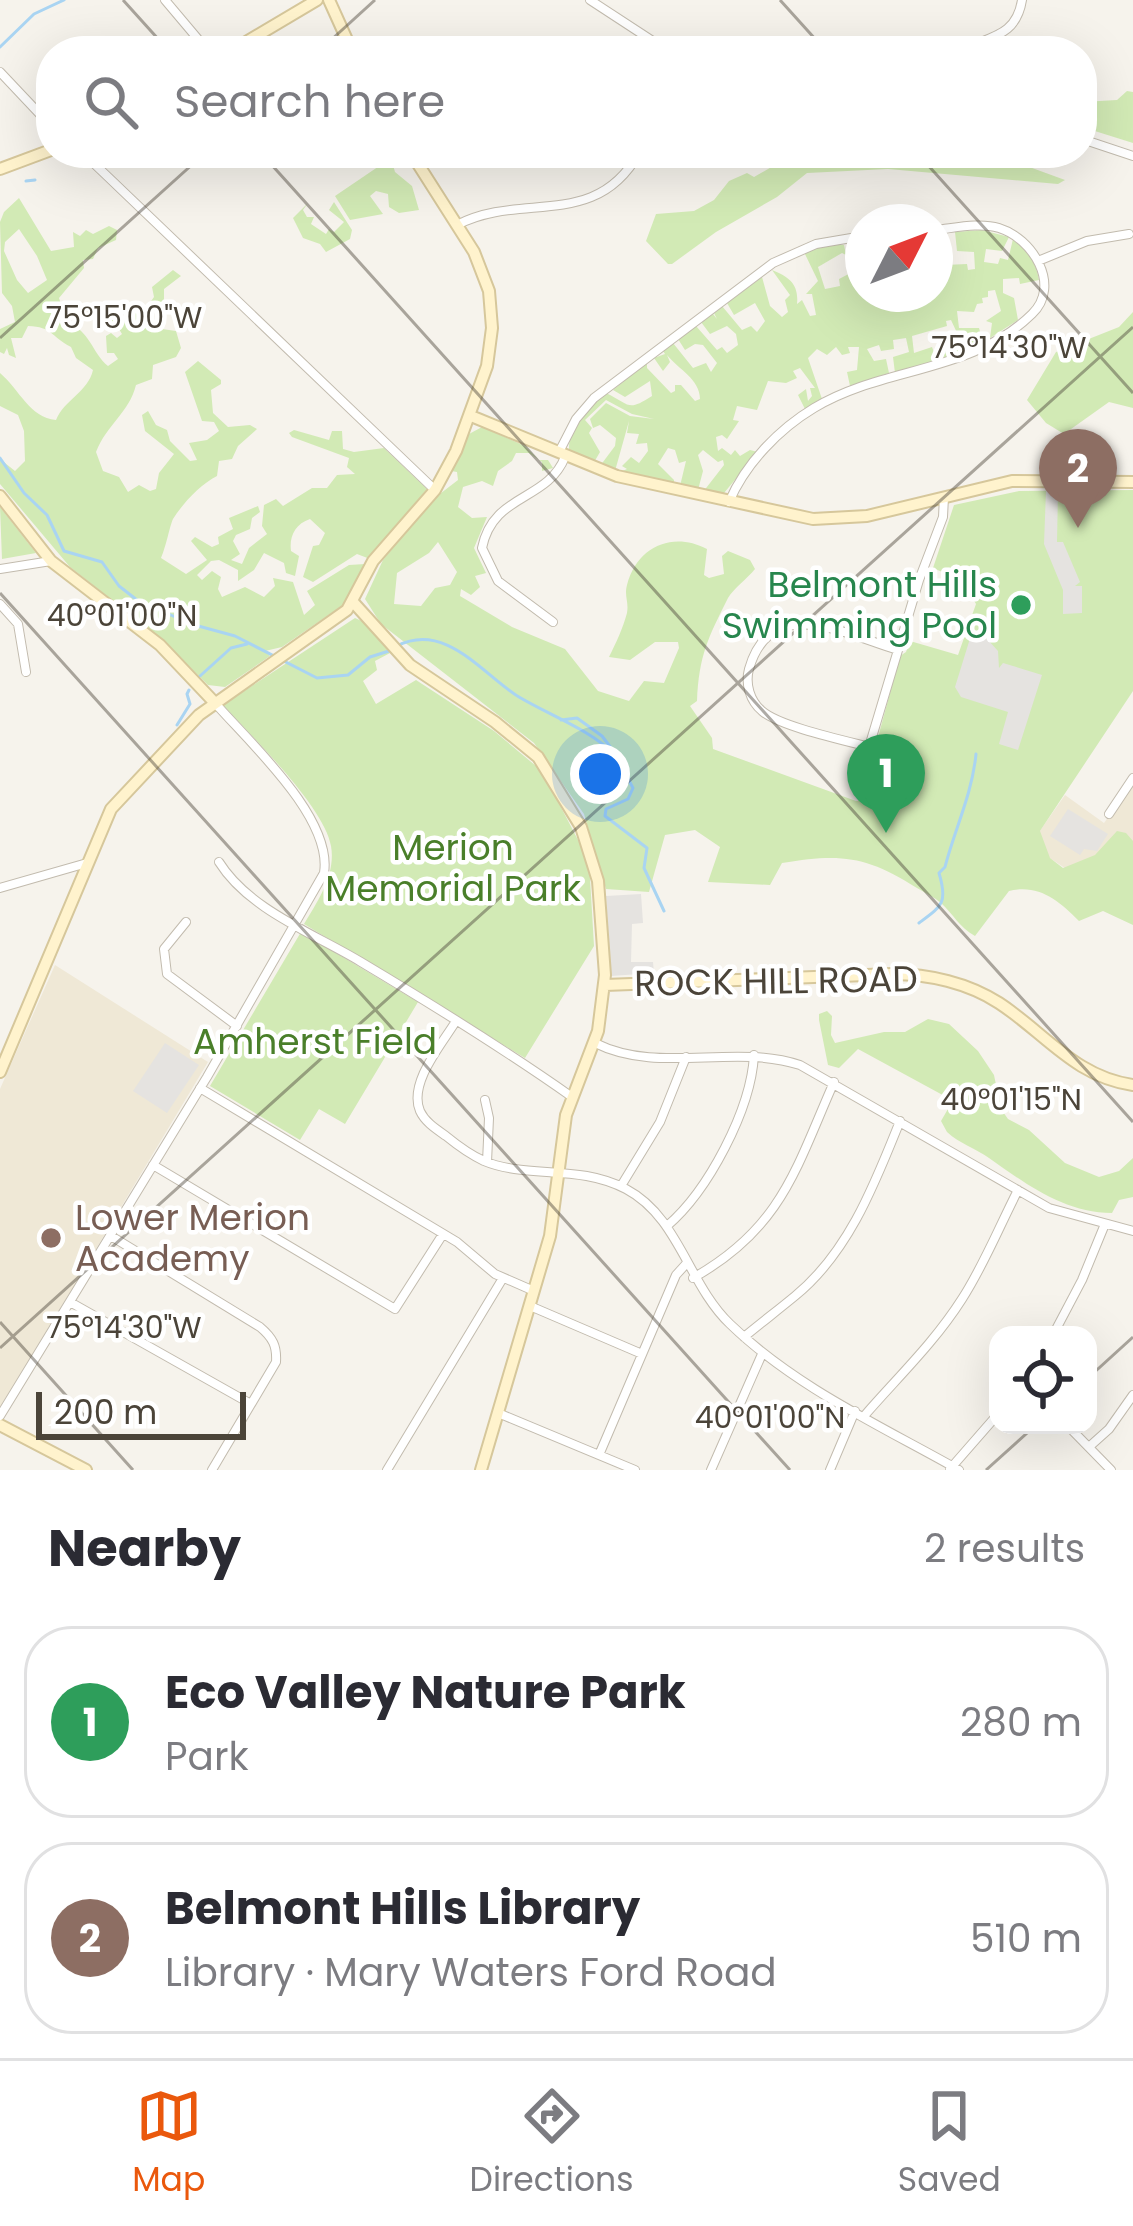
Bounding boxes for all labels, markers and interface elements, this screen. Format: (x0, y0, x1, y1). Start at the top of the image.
search box (36, 36, 1097, 168)
icon: search (78, 69, 144, 135)
text: Search here (174, 70, 445, 133)
north arrow (845, 204, 953, 312)
text: 75°15'00"W (46, 296, 202, 339)
text: 75°14'30"W (931, 326, 1087, 369)
pin: 2 (1039, 429, 1117, 528)
place label: Belmont Hills Swimming Pool (722, 559, 997, 651)
marker: Belmont Hills Swimming Pool (1008, 592, 1034, 618)
text: 40°01'00"N (47, 594, 197, 637)
pin: 1 (847, 734, 925, 833)
your location (570, 744, 630, 804)
park label: Merion Memorial Park (325, 822, 581, 914)
street label: ROCK HILL ROAD (634, 953, 918, 1009)
park label: Amherst Field (193, 1016, 437, 1067)
text: 40°01'15"N (940, 1078, 1082, 1121)
place label: Lower Merion Academy (75, 1192, 310, 1284)
marker: Lower Merion Academy (38, 1225, 64, 1251)
text: 75°14'30"W (46, 1306, 202, 1349)
map controls (989, 1326, 1097, 1434)
button: locate (989, 1326, 1097, 1434)
scale bar (36, 1386, 246, 1439)
text: 200 m (54, 1389, 157, 1436)
text: 40°01'00"N (695, 1396, 845, 1439)
text: Nearby (48, 1512, 241, 1584)
text: 2 results (924, 1521, 1085, 1576)
text: Eco Valley Nature Park (165, 1661, 686, 1724)
text: 1 (83, 1695, 97, 1750)
text: 280 m (960, 1695, 1082, 1750)
text: Park (165, 1729, 249, 1784)
text: Belmont Hills Library (165, 1877, 640, 1940)
text: 2 (79, 1911, 101, 1966)
text: 510 m (970, 1911, 1082, 1966)
text: Library · Mary Waters Ford Road (165, 1945, 777, 2000)
tab: Map (132, 2083, 205, 2205)
tab: Directions (470, 2083, 633, 2205)
tab: Saved (898, 2083, 1001, 2205)

